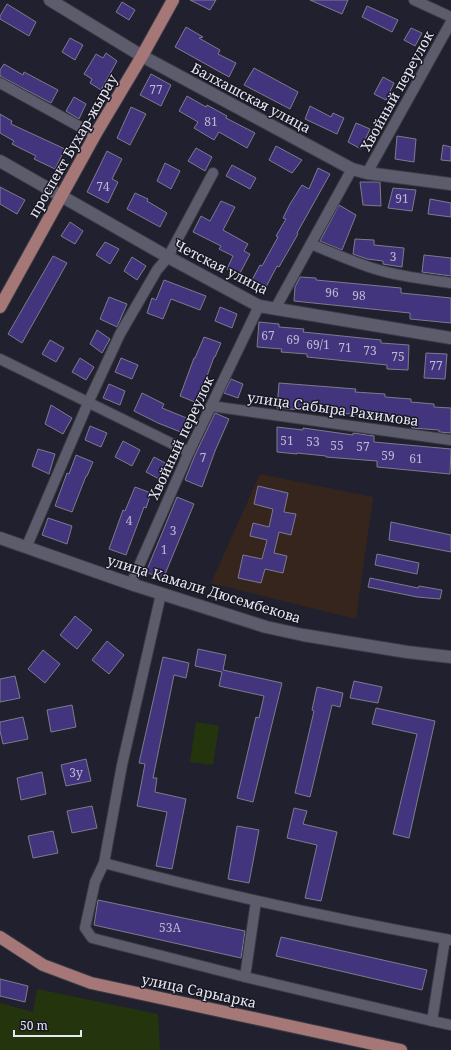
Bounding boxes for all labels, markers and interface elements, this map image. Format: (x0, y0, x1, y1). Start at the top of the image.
street label: Хвойный переулок (356, 27, 438, 154)
street label: Балхашская улица (188, 58, 314, 137)
street label: проспект Бухар-жырау (24, 70, 122, 221)
house number: 77 (149, 81, 163, 98)
house number: 81 (204, 113, 218, 130)
house number: 74 (96, 178, 110, 195)
house number: 91 (395, 190, 409, 207)
street label: Четская улица (171, 235, 272, 299)
house number: 3 (390, 248, 397, 265)
house number: 96 (325, 284, 339, 301)
house number: 98 (352, 287, 366, 304)
house number: 67 (261, 327, 275, 344)
house number: 69 (286, 331, 300, 348)
house number: 69/1 (306, 336, 330, 353)
house number: 71 (338, 339, 352, 356)
house number: 73 (363, 342, 377, 359)
house number: 75 (391, 348, 405, 365)
house number: 77 (429, 357, 443, 374)
street label: Хвойный переулок (143, 372, 218, 503)
street label: улица Сабыра Рахимова (246, 387, 420, 430)
house number: 51 (280, 432, 294, 449)
house number: 53 (306, 433, 320, 450)
house number: 55 (330, 437, 344, 454)
house number: 57 (356, 438, 370, 455)
house number: 59 (381, 447, 395, 464)
house number: 7 (200, 449, 207, 466)
house number: 61 (409, 450, 423, 467)
house number: 4 (126, 512, 133, 529)
house number: 3 (170, 522, 177, 539)
house number: 1 (161, 541, 167, 558)
street label: улица Камали Дюсембекова (105, 550, 303, 627)
house number: 3у (69, 764, 83, 781)
house number: 53А (159, 919, 181, 936)
street label: улица Сарыарка (140, 969, 258, 1012)
scale bar (14, 1012, 81, 1038)
text: 50 m (20, 1017, 48, 1034)

